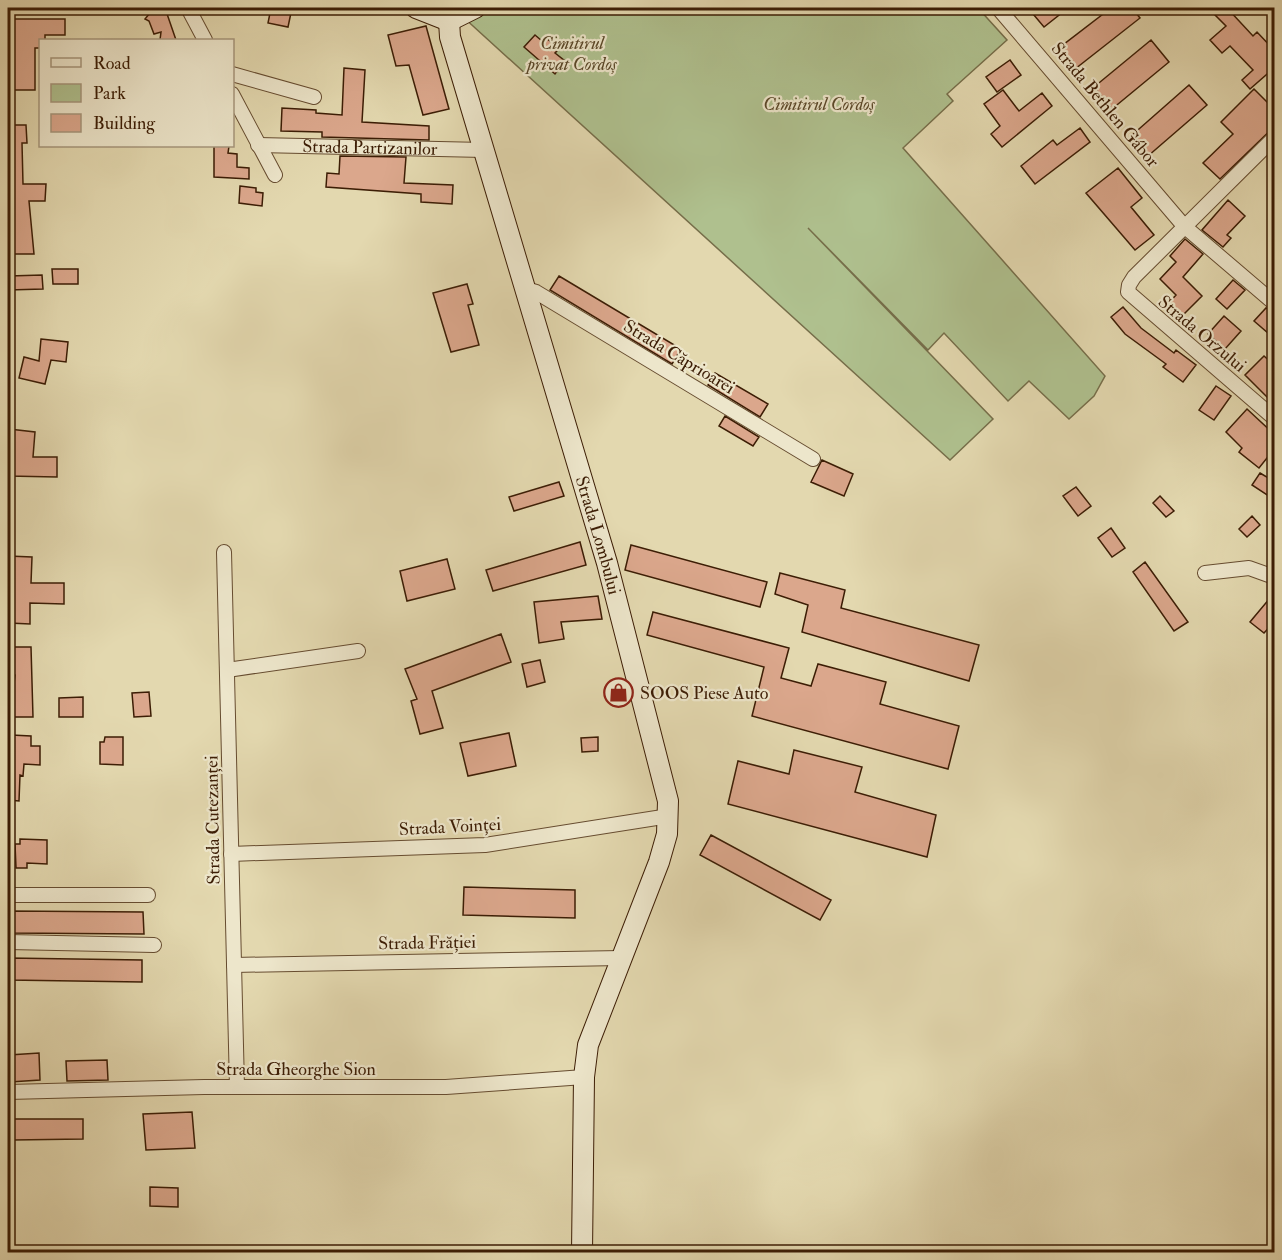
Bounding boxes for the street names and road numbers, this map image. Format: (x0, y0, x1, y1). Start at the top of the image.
street label: Strada Bethlen Gábor (1046, 38, 1164, 173)
street label: Strada Partizanilor (302, 134, 438, 160)
street label: Strada Orzului (1153, 290, 1251, 378)
street label: Strada Căprioarei (619, 315, 739, 399)
street label: Strada Lombului (570, 473, 626, 597)
street label: Strada Cutezanței (200, 755, 226, 885)
street label: Strada Voinței (398, 813, 502, 841)
street label: Strada Frăției (378, 931, 476, 955)
street label: Strada Gheorghe Sion (216, 1058, 376, 1081)

